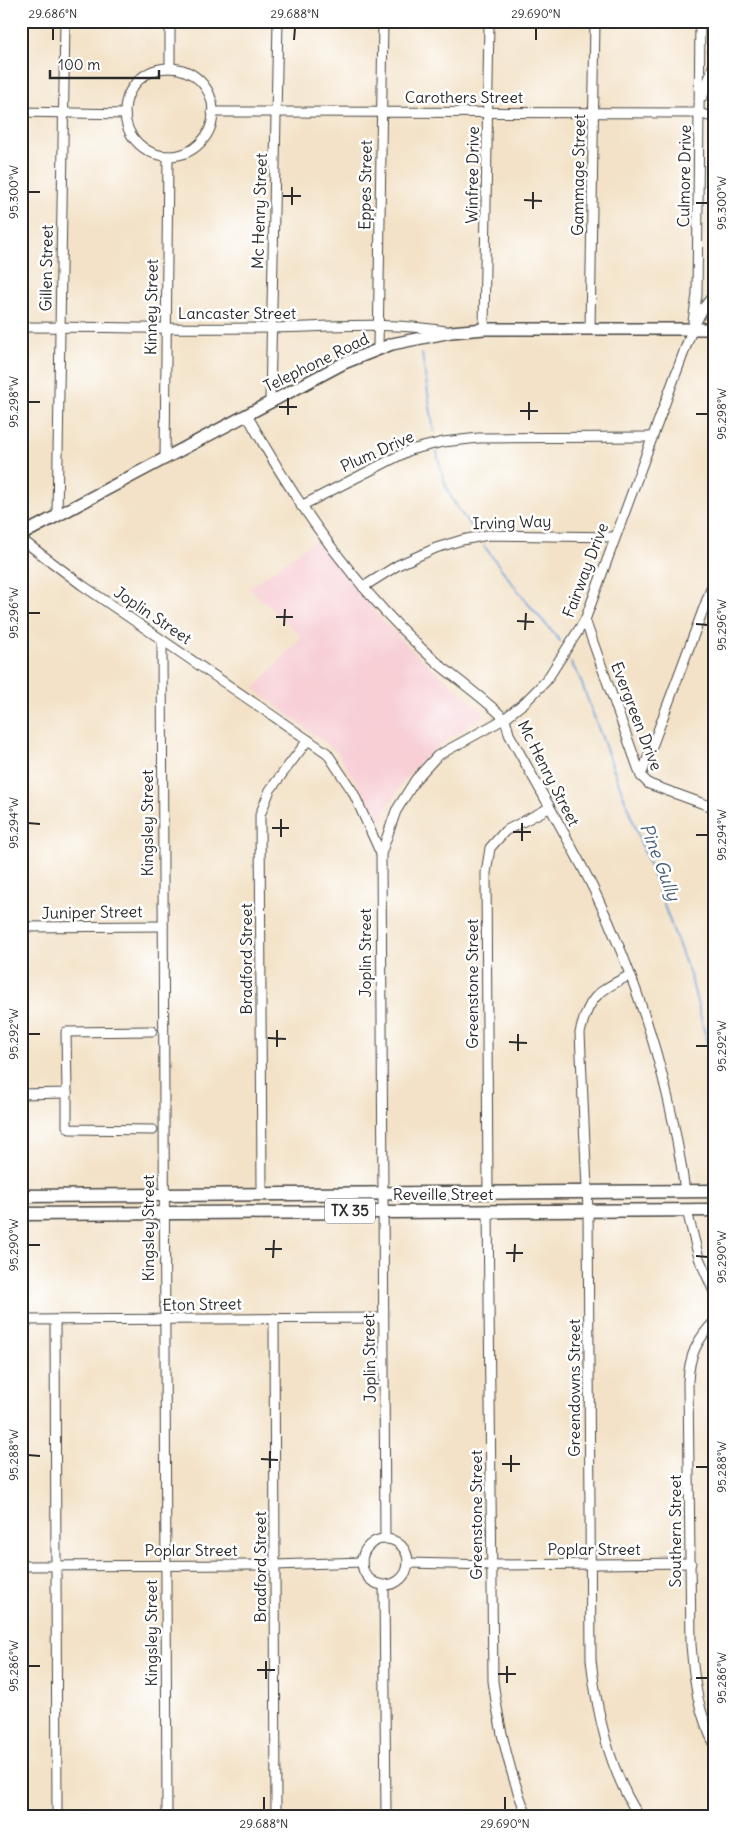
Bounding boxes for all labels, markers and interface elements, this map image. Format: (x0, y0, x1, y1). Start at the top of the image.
text: 29.686°N (29, 6, 77, 21)
text: 29.688°N (271, 6, 319, 21)
text: 29.690°N (511, 6, 561, 21)
scale bar (50, 48, 159, 80)
text: 100 m (58, 55, 100, 74)
street label: Carothers Street (405, 87, 524, 107)
street label: Gammage Street (567, 113, 589, 236)
street label: Culmore Drive (673, 125, 695, 227)
street label: Winfree Drive (461, 126, 483, 224)
street label: Eppes Street (354, 139, 376, 230)
street label: Mc Henry Street (247, 152, 271, 269)
text: 95.300°W (6, 165, 21, 219)
text: 95.300°W (714, 176, 729, 230)
street label: Gillen Street (35, 224, 57, 312)
street label: Kinney Street (140, 258, 162, 355)
street label: Lancaster Street (178, 303, 297, 323)
street label: Telephone Road (260, 328, 372, 396)
text: 95.298°W (6, 376, 21, 428)
text: 95.298°W (714, 388, 729, 440)
street label: Plum Drive (337, 426, 417, 476)
street label: Irving Way (472, 511, 552, 533)
street label: Fairway Drive (558, 520, 612, 620)
street label: Joplin Street (110, 582, 196, 649)
text: 95.296°W (6, 587, 21, 639)
text: 95.296°W (714, 599, 729, 651)
street label: Evergreen Drive (607, 659, 667, 773)
street label: Mc Henry Street (514, 717, 585, 830)
street label: Kingsley Street (137, 769, 157, 876)
text: 95.294°W (6, 797, 21, 849)
text: 95.294°W (714, 809, 729, 861)
water label: Pine Gully (635, 820, 686, 905)
street label: Juniper Street (41, 901, 143, 923)
street label: Bradford Street (236, 903, 256, 1015)
street label: Joplin Street (355, 908, 375, 998)
street label: Greenstone Street (462, 918, 482, 1049)
text: 95.292°W (6, 1008, 21, 1060)
text: 95.292°W (714, 1020, 729, 1072)
street label: Kingsley Street (138, 1174, 158, 1281)
street label: Reveille Street (393, 1184, 494, 1204)
road number: TX 35 (325, 1198, 375, 1224)
text: 95.290°W (6, 1219, 21, 1271)
text: 95.290°W (714, 1231, 729, 1283)
street label: Eton Street (162, 1293, 242, 1315)
street label: Joplin Street (358, 1313, 380, 1403)
street label: Greendowns Street (564, 1318, 584, 1457)
text: 95.288°W (6, 1429, 21, 1481)
text: 95.288°W (714, 1441, 729, 1493)
street label: Greenstone Street (466, 1449, 486, 1580)
street label: Southern Street (665, 1474, 685, 1587)
street label: Bradford Street (250, 1511, 270, 1623)
street label: Poplar Street (547, 1539, 641, 1559)
street label: Poplar Street (144, 1540, 238, 1560)
street label: Kingsley Street (141, 1579, 161, 1686)
text: 95.286°W (6, 1640, 21, 1692)
text: 95.286°W (714, 1652, 729, 1704)
text: 29.688°N (240, 1816, 288, 1831)
text: 29.690°N (480, 1816, 530, 1831)

